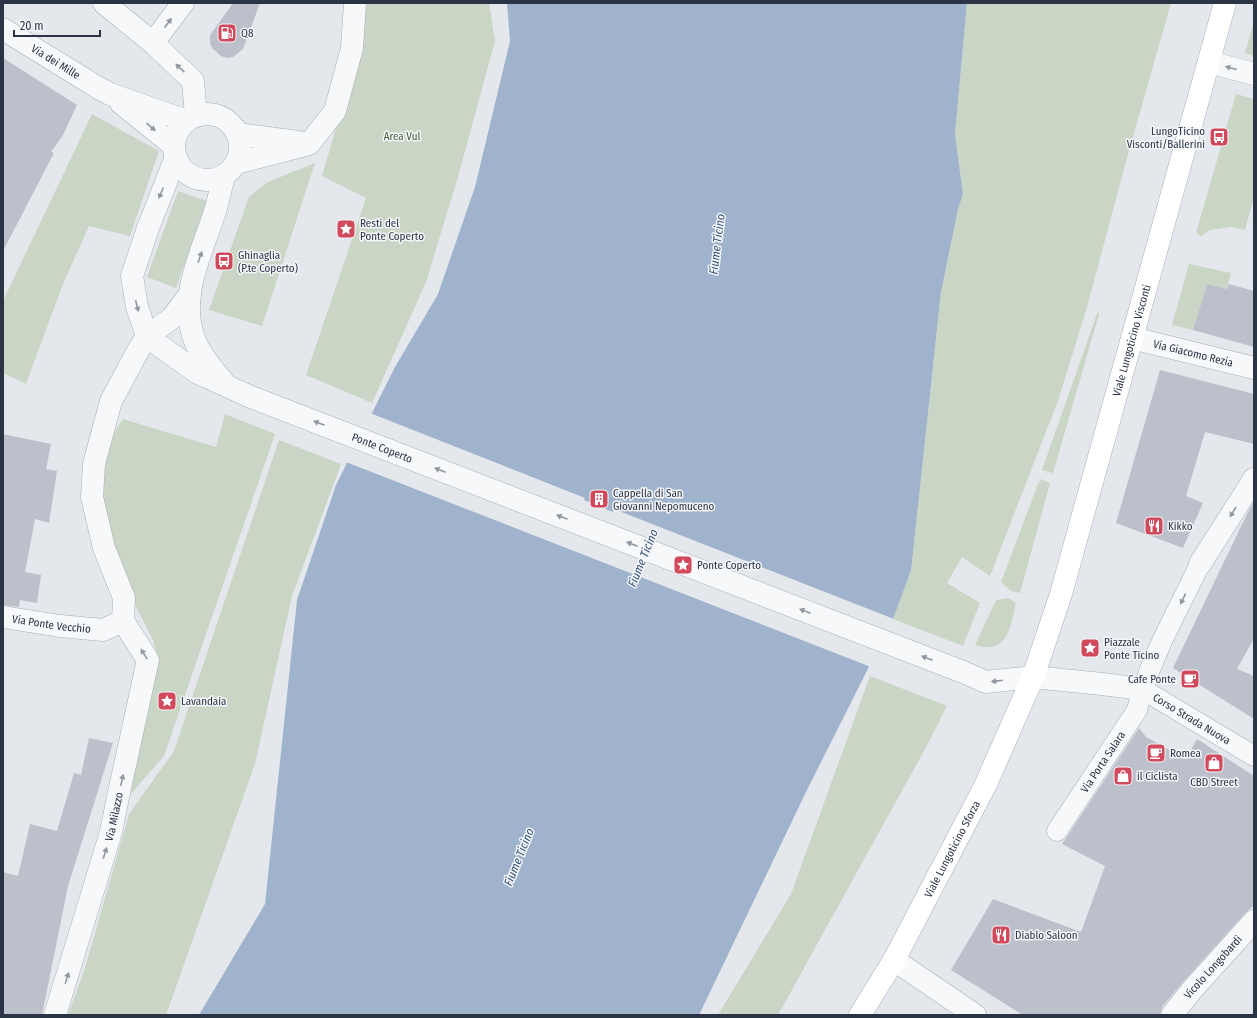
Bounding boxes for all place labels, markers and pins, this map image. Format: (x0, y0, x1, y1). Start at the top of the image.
fuel station icon: Q8 (216, 22, 238, 44)
place label: Q8 (241, 27, 254, 40)
place label: LungoTicino Visconti/Ballerini (1127, 125, 1205, 151)
bus stop icon: LungoTicino Visconti/Ballerini (1208, 126, 1230, 148)
place label: Resti del Ponte Coperto (360, 217, 424, 243)
place icon: Resti del Ponte Coperto (335, 218, 357, 240)
place label: Ghinaglia (P.te Coperto) (238, 249, 298, 275)
bus stop icon: Ghinaglia (P.te Coperto) (213, 250, 235, 272)
place label: Cappella di San Giovanni Nepomuceno (613, 487, 715, 513)
building icon: Cappella di San Giovanni Nepomuceno (588, 488, 610, 510)
restaurant icon: Kikko (1143, 515, 1165, 537)
place label: Kikko (1168, 520, 1193, 533)
place icon: Ponte Coperto (672, 554, 694, 576)
place label: Ponte Coperto (697, 559, 761, 572)
place label: Piazzale Ponte Ticino (1104, 636, 1160, 662)
place icon: Piazzale Ponte Ticino (1079, 637, 1101, 659)
cafe icon: Cafe Ponte (1179, 668, 1201, 690)
place label: Cafe Ponte (1128, 673, 1176, 686)
place icon: Lavandaia (156, 690, 178, 712)
place label: Lavandaia (181, 695, 226, 708)
cafe icon: Romea (1145, 742, 1167, 764)
place label: Romea (1170, 747, 1201, 760)
shop icon: CBD Street (1203, 752, 1225, 774)
shop icon: il Ciclista (1112, 765, 1134, 787)
place label: il Ciclista (1137, 770, 1178, 783)
place label: CBD Street (1190, 776, 1238, 789)
restaurant icon: Diablo Saloon (990, 924, 1012, 946)
place label: Diablo Saloon (1015, 929, 1078, 942)

